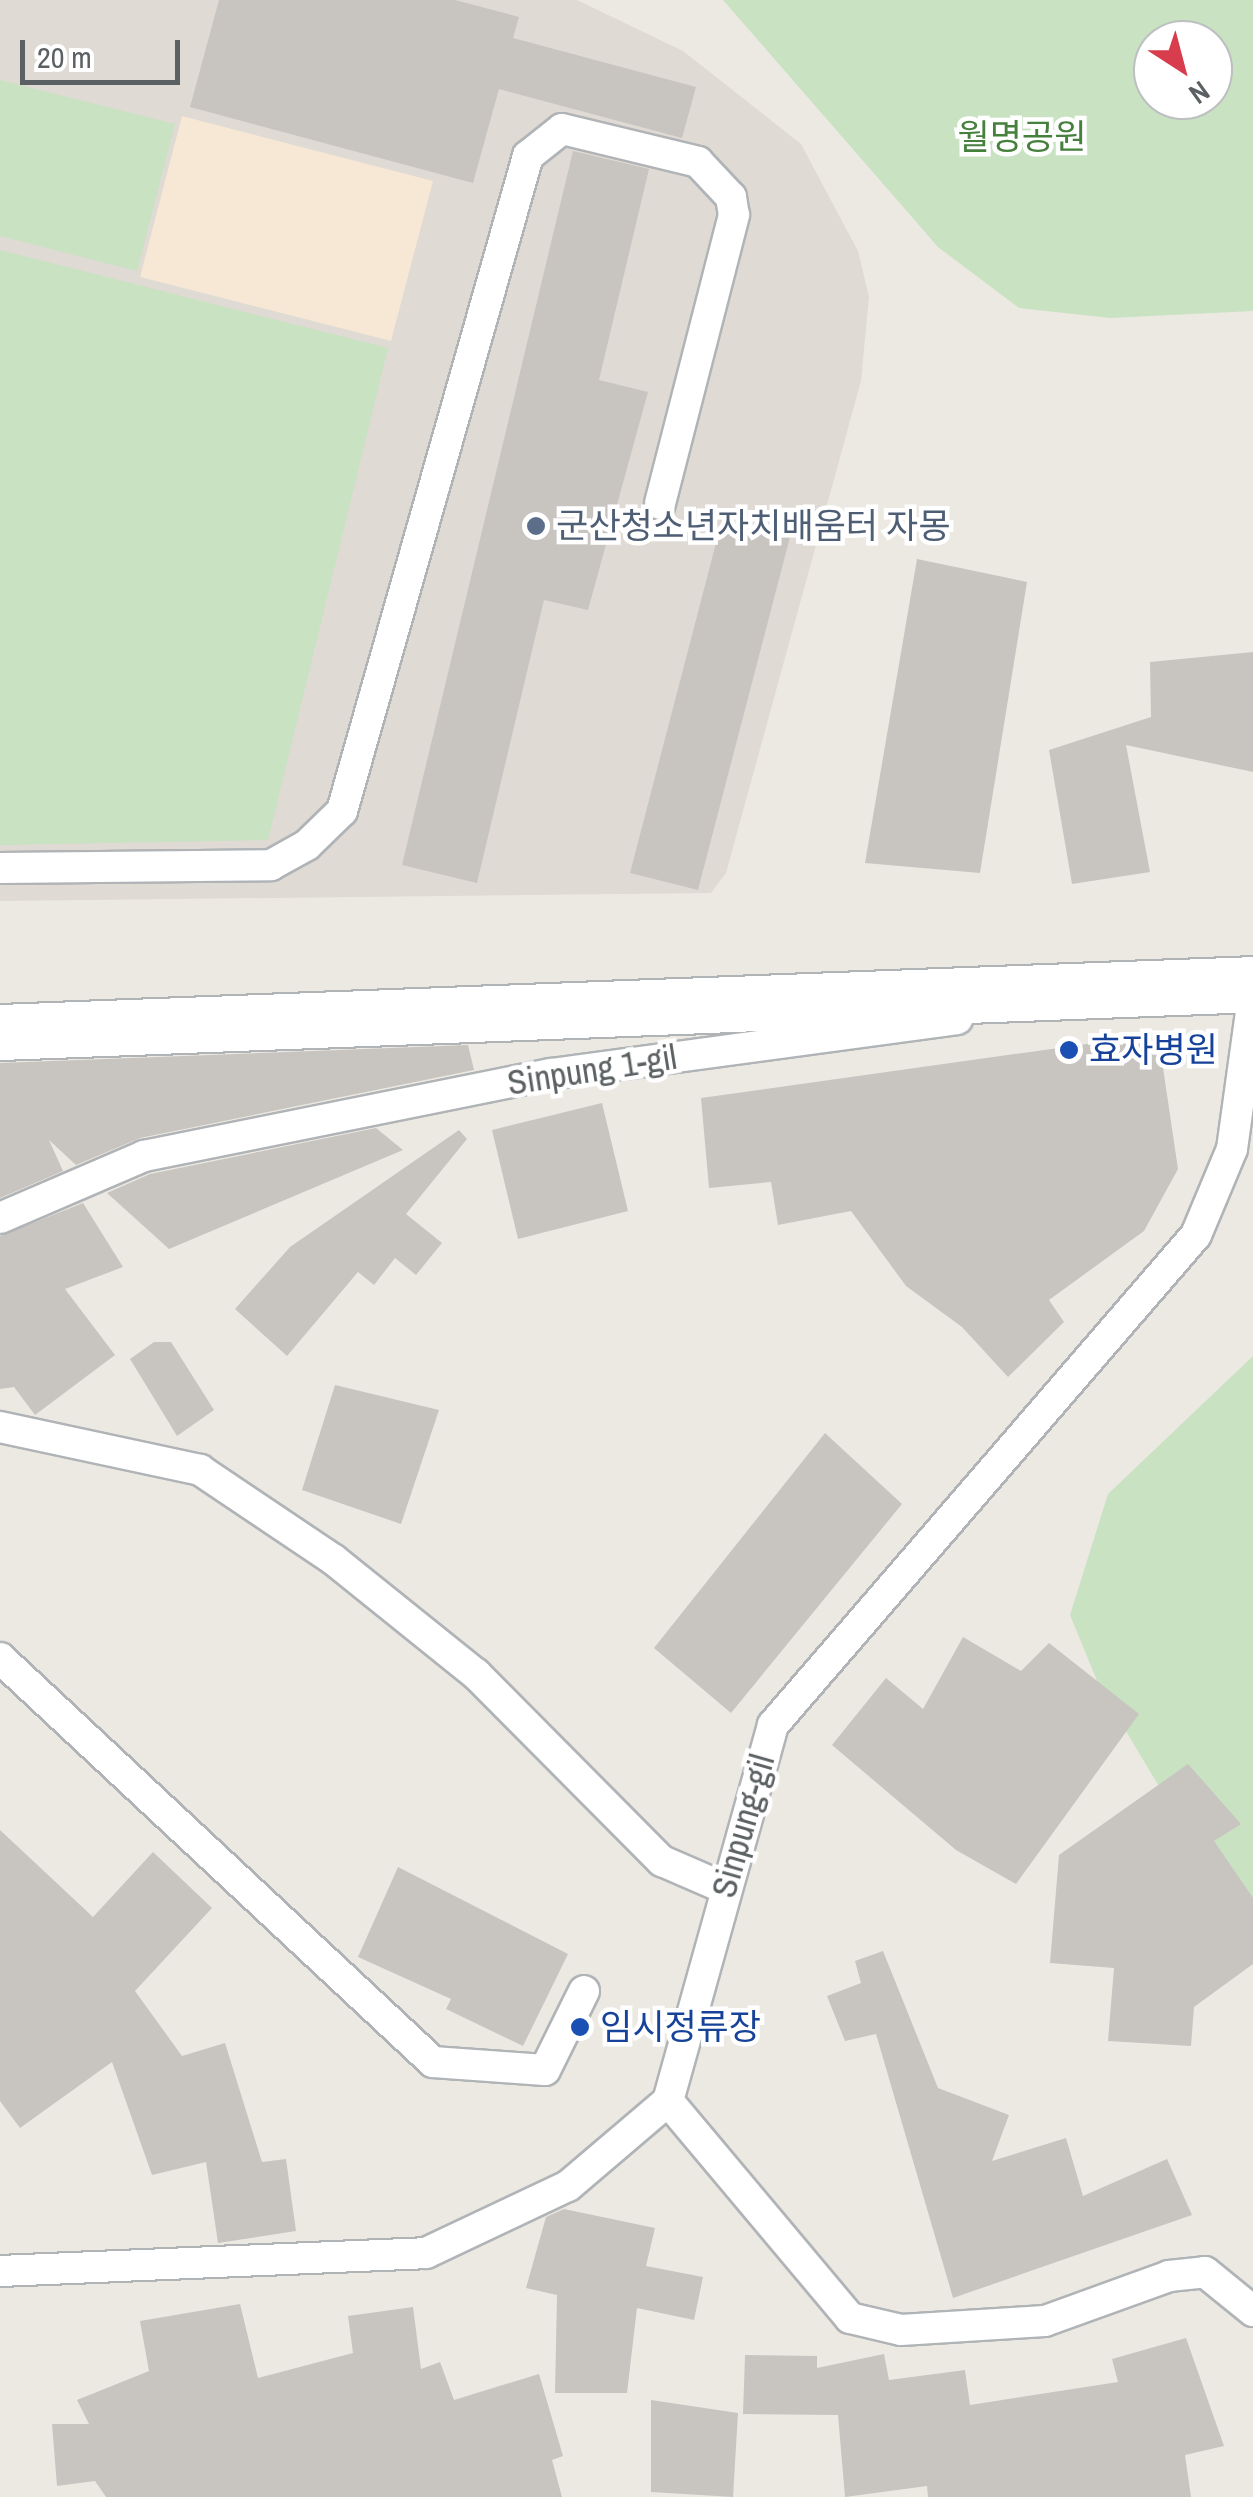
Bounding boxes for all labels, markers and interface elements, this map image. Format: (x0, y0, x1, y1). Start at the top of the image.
scale bar (25, 20, 185, 82)
north arrow (1133, 20, 1233, 120)
text: 20 m (37, 37, 92, 77)
text: N (1182, 72, 1217, 113)
park label: 월명공원 (958, 116, 1086, 158)
place label: 군산청소년자치배움터 자몽 (556, 505, 950, 547)
marker: 군산청소년자치배움터 자몽 (525, 515, 547, 537)
place label: 효자병원 (1089, 1029, 1218, 1071)
street label: Sinpung 1-gil (504, 1036, 680, 1104)
marker: 효자병원 (1058, 1039, 1080, 1061)
street label: Sinpung-gil (703, 1750, 783, 1902)
place label: 임시정류장 (600, 2006, 761, 2048)
marker: 임시정류장 (569, 2016, 591, 2038)

